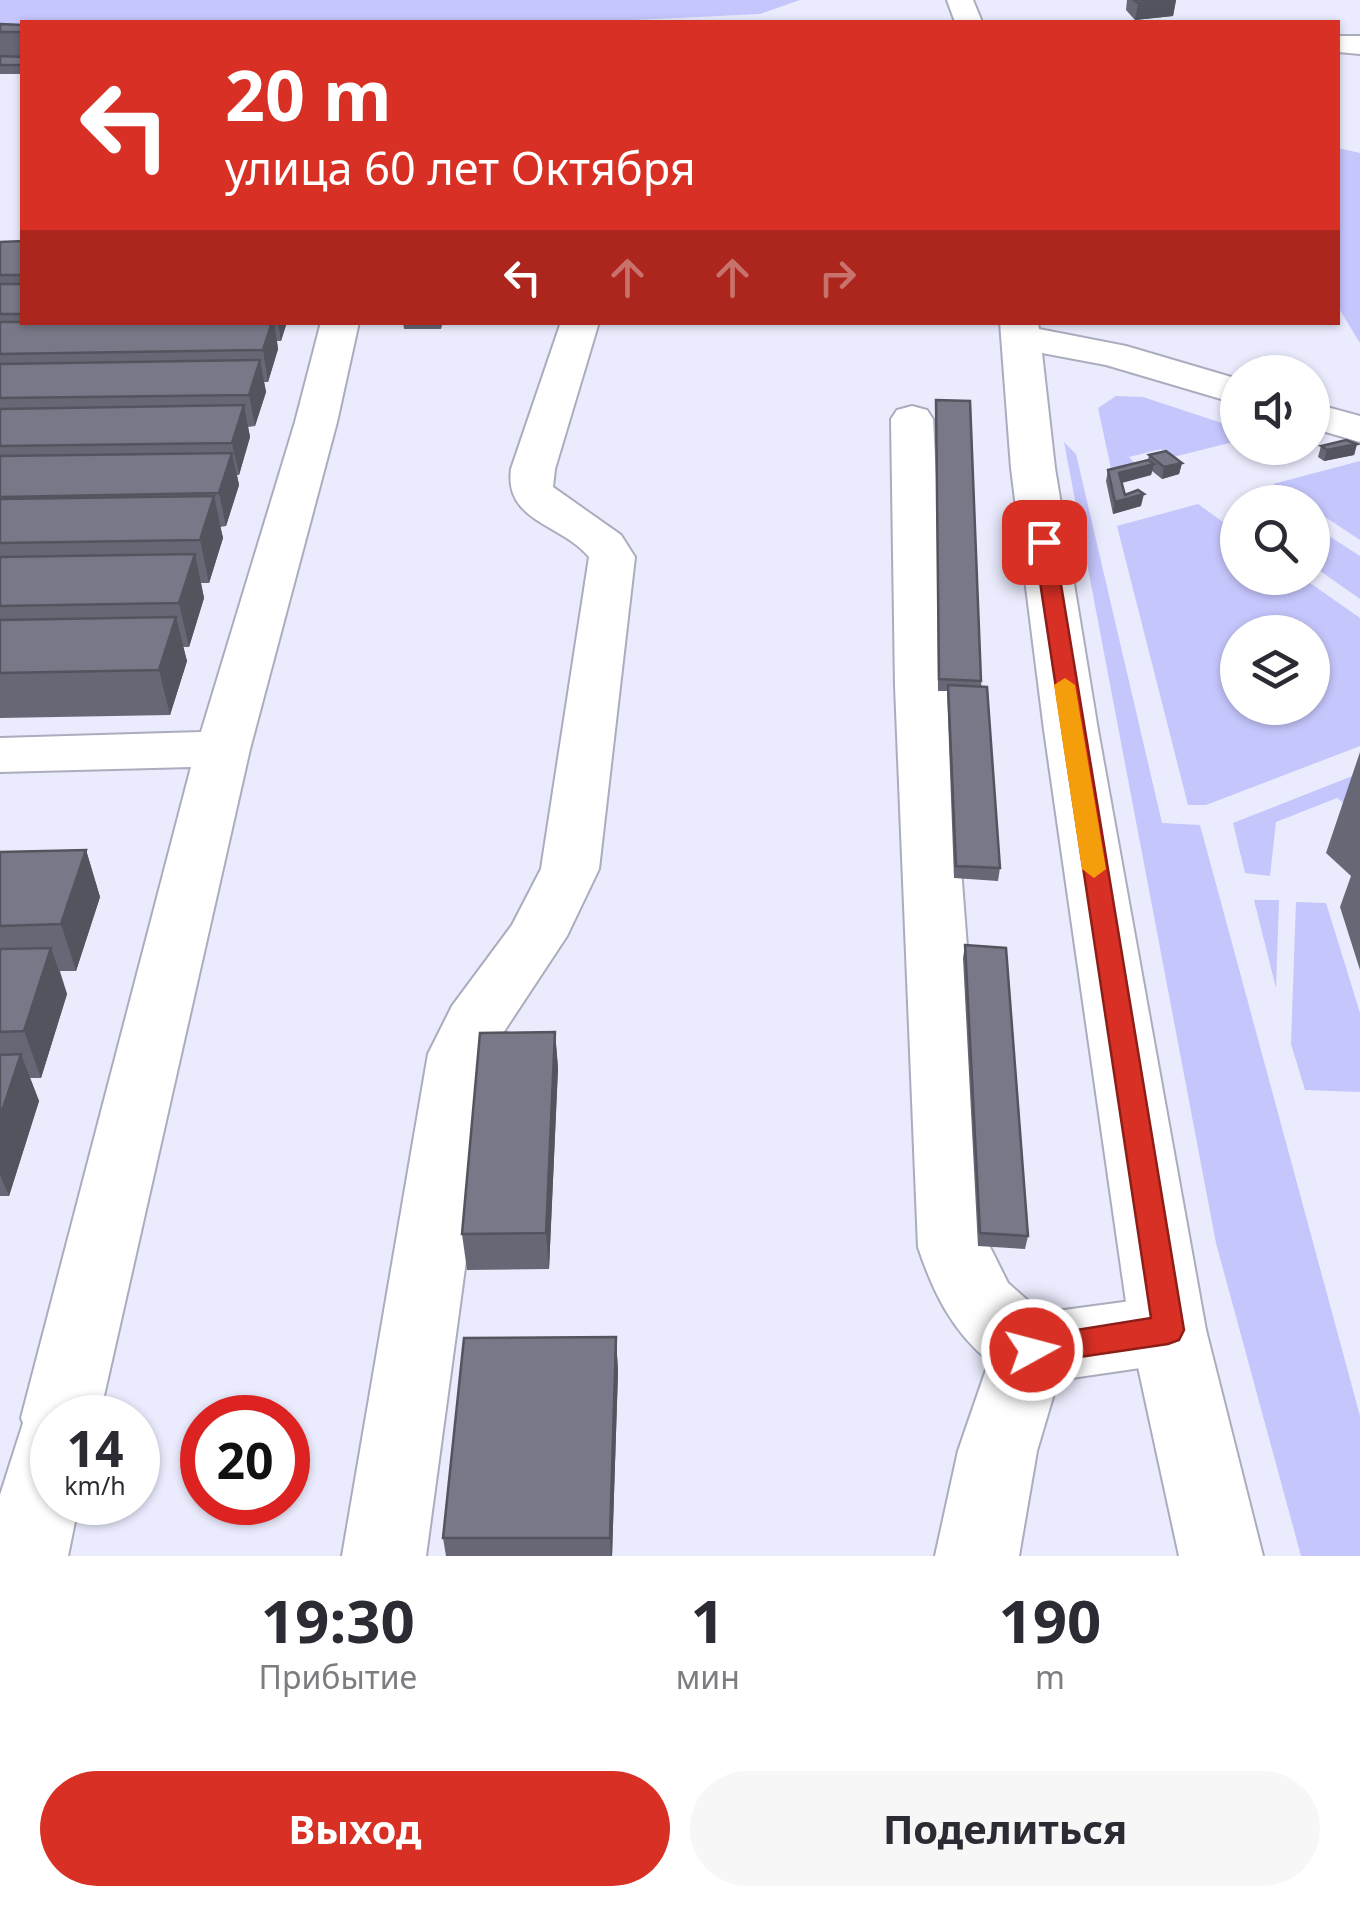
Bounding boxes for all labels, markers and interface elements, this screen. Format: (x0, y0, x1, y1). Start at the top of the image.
text: 20 m (225, 46, 392, 142)
icon: left (60, 60, 190, 190)
text: улица 60 лет Октября (225, 137, 696, 198)
icon: left (495, 250, 550, 305)
icon: ahead (600, 250, 655, 305)
icon: ahead (705, 250, 760, 305)
icon: right (810, 250, 865, 305)
map controls (1220, 355, 1330, 725)
button: sound (1220, 355, 1330, 465)
button: search (1220, 485, 1330, 595)
pin (1002, 500, 1087, 585)
icon: arrive (1017, 515, 1072, 570)
button: layers (1220, 615, 1330, 725)
position arrow (980, 1298, 1084, 1402)
speed limit sign: 20 (180, 1395, 310, 1525)
text: 14 (66, 1414, 124, 1482)
text: km/h (64, 1468, 126, 1502)
text: 19:30 (261, 1579, 415, 1661)
text: 1 (691, 1579, 725, 1661)
text: 190 (998, 1579, 1101, 1661)
text: Прибытие (259, 1655, 417, 1698)
text: мин (676, 1655, 740, 1698)
text: m (1035, 1655, 1065, 1698)
button: Выход (40, 1771, 670, 1886)
button: Поделиться (690, 1771, 1320, 1886)

